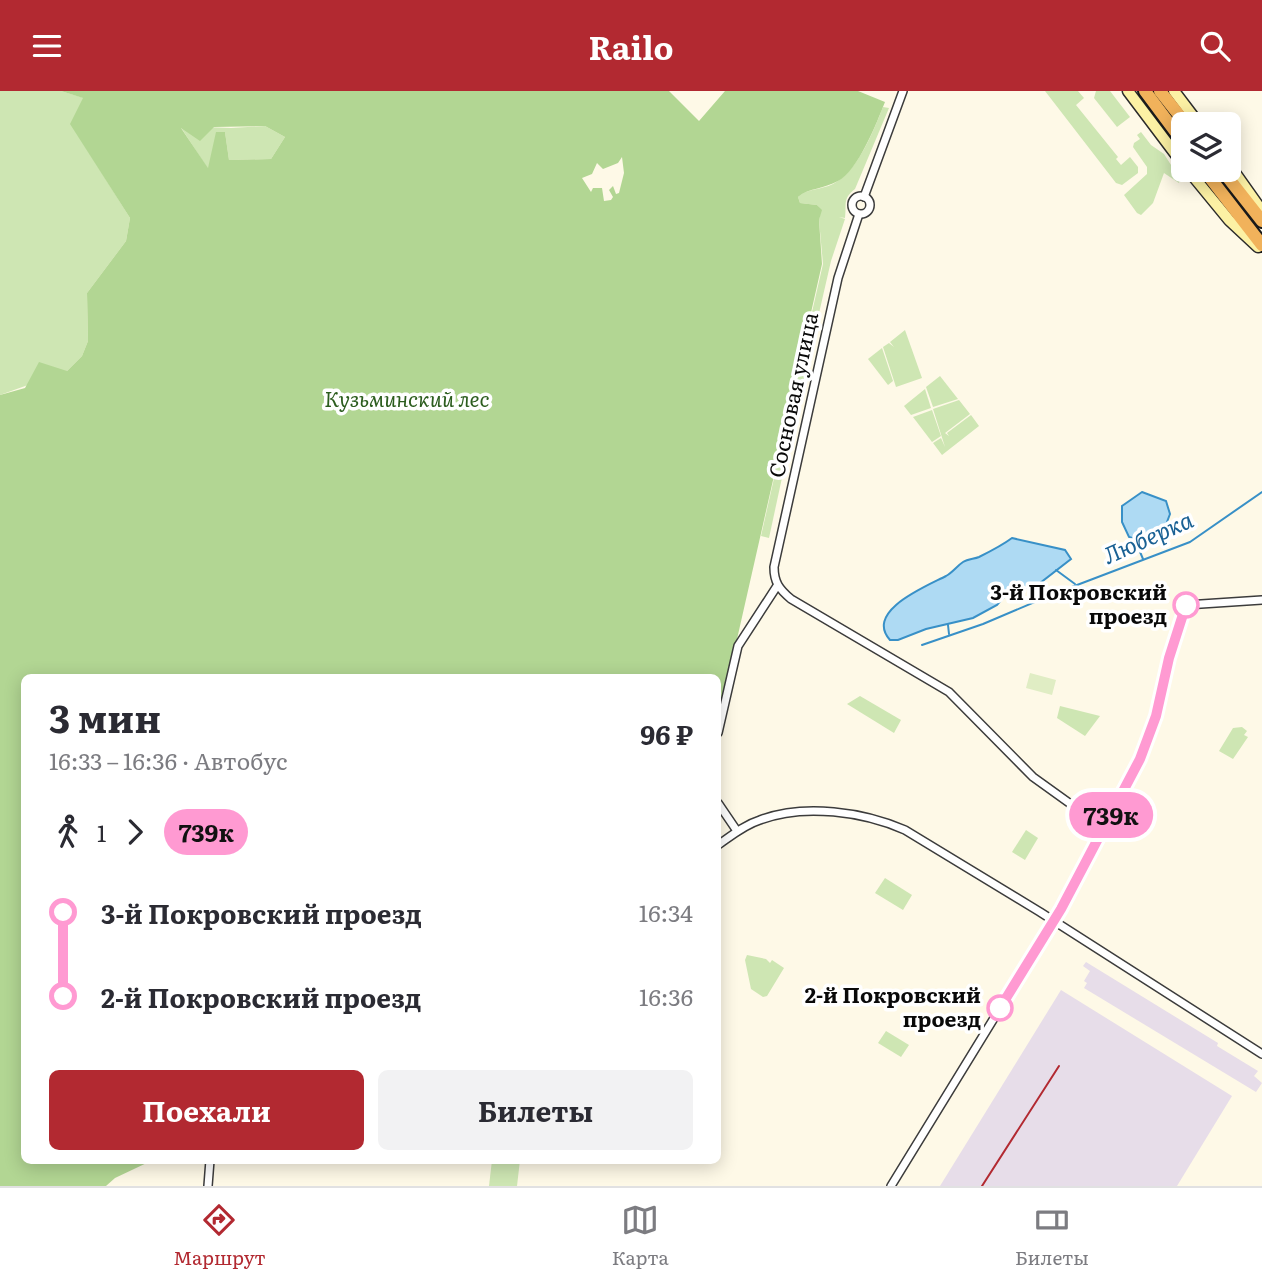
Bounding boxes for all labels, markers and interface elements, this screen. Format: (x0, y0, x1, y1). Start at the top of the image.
text: Railo (588, 22, 674, 70)
icon: menu (28, 27, 66, 65)
icon: search (1196, 27, 1234, 65)
map controls (1171, 112, 1241, 182)
button: layers (1171, 112, 1241, 182)
street label: Сосновая улица (759, 308, 824, 480)
park label: Кузьминский лес (324, 382, 490, 413)
water label: Люберка (1096, 501, 1198, 571)
place label: 3-й Покровский проезд (990, 575, 1167, 630)
marker: 3-й Покровский проезд (1173, 592, 1199, 618)
text: 3 мин (49, 688, 161, 745)
text: 96 ₽ (640, 714, 693, 753)
text: 16:33 – 16:36 · Автобус (49, 743, 287, 777)
line badge: 739к (1062, 792, 1160, 838)
text: 739к (1083, 797, 1139, 832)
icon: walk (49, 813, 87, 851)
icon: forward (116, 813, 154, 851)
text: 739к (178, 814, 234, 849)
text: 1 (97, 815, 106, 849)
text: 3-й Покровский проезд (101, 893, 422, 932)
text: 16:34 (639, 895, 693, 929)
text: 2-й Покровский проезд (101, 977, 421, 1016)
place label: 2-й Покровский проезд (805, 978, 981, 1033)
text: 16:36 (639, 979, 693, 1013)
marker: 2-й Покровский проезд (987, 995, 1013, 1021)
button: Поехали (49, 1070, 364, 1150)
button: Билеты (378, 1070, 693, 1150)
tab: Маршрут (173, 1201, 265, 1271)
tab: Карта (612, 1201, 669, 1271)
tab: Билеты (1015, 1201, 1089, 1271)

